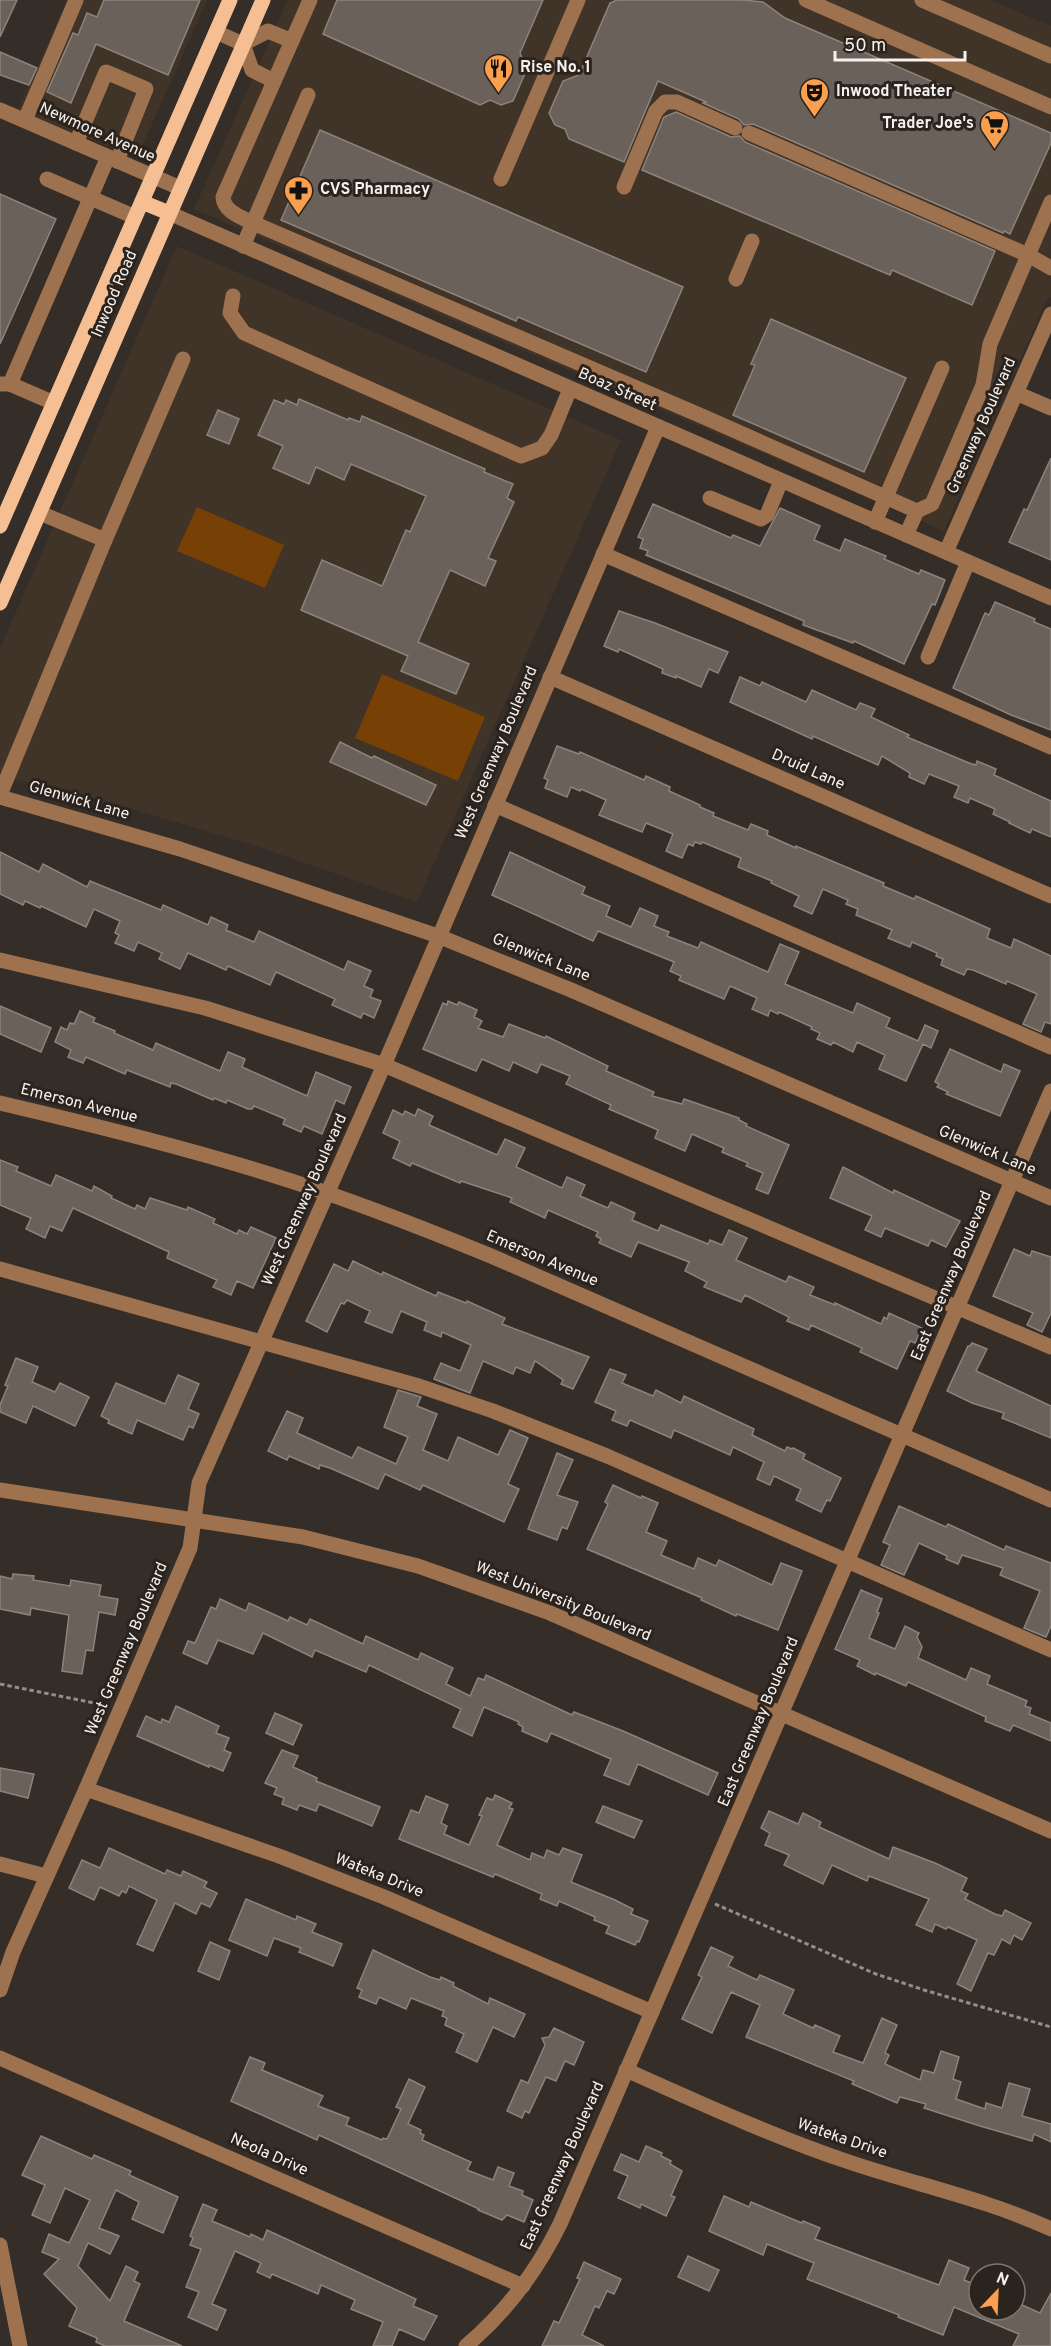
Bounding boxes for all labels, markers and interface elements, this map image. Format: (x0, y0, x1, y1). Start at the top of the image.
scale bar (835, 24, 966, 62)
text: 50 m (844, 35, 886, 58)
restaurant icon: Rise No. 1 (483, 52, 515, 94)
place label: Rise No. 1 (520, 58, 591, 78)
theatre icon: Inwood Theater (799, 76, 831, 118)
place label: Inwood Theater (836, 82, 952, 102)
street label: Newmore Avenue (36, 98, 158, 168)
supermarket icon: Trader Joe's (979, 108, 1011, 150)
place label: Trader Joe's (882, 114, 974, 134)
pharmacy icon: CVS Pharmacy (283, 174, 315, 216)
place label: CVS Pharmacy (320, 180, 430, 200)
street label: Inwood Road (88, 247, 142, 341)
street label: Greenway Boulevard (943, 355, 1021, 497)
street label: Boaz Street (575, 364, 659, 416)
street label: West Greenway Boulevard (451, 663, 543, 843)
street label: Druid Lane (768, 745, 848, 795)
street label: Glenwick Lane (26, 777, 132, 825)
street label: Glenwick Lane (489, 929, 593, 987)
street label: Emerson Avenue (18, 1080, 140, 1128)
street label: West Greenway Boulevard (258, 1111, 352, 1289)
street label: Glenwick Lane (935, 1121, 1039, 1181)
street label: East Greenway Boulevard (907, 1188, 997, 1364)
street label: Emerson Avenue (483, 1226, 601, 1292)
street label: West University Boulevard (472, 1558, 654, 1646)
street label: West Greenway Boulevard (81, 1559, 173, 1739)
street label: East Greenway Boulevard (714, 1634, 804, 1810)
street label: Wateka Drive (332, 1849, 426, 1903)
street label: East Greenway Boulevard (517, 2078, 609, 2254)
street label: Wateka Drive (794, 2114, 890, 2164)
street label: Neola Drive (227, 2129, 311, 2181)
north arrow (967, 2262, 1027, 2322)
text: N (993, 2269, 1011, 2291)

